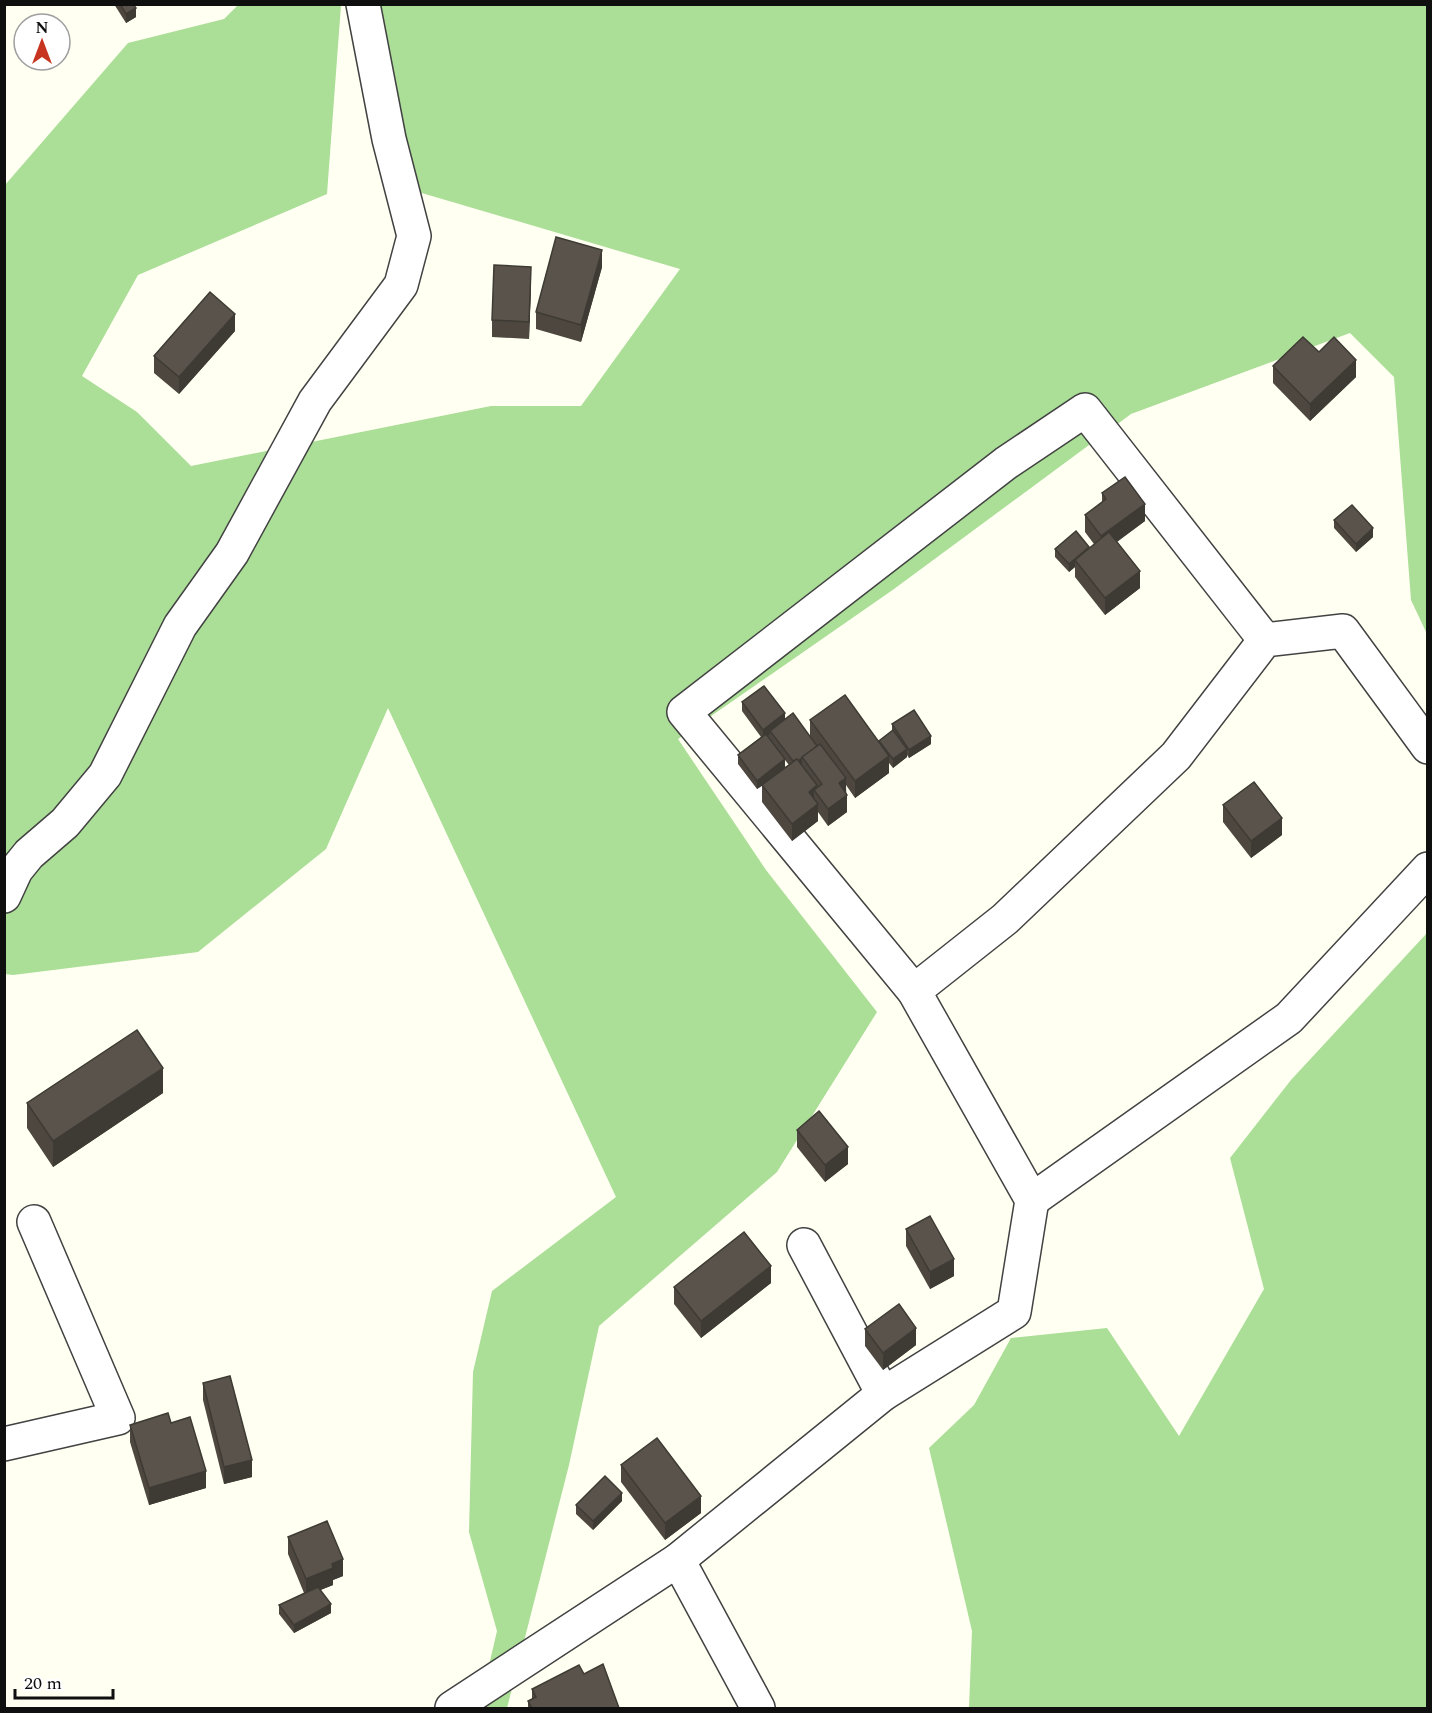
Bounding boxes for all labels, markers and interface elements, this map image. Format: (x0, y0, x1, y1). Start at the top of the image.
north arrow (12, 12, 72, 72)
text: N (35, 16, 49, 40)
scale bar (15, 1662, 112, 1700)
text: 20 m (24, 1670, 62, 1697)

